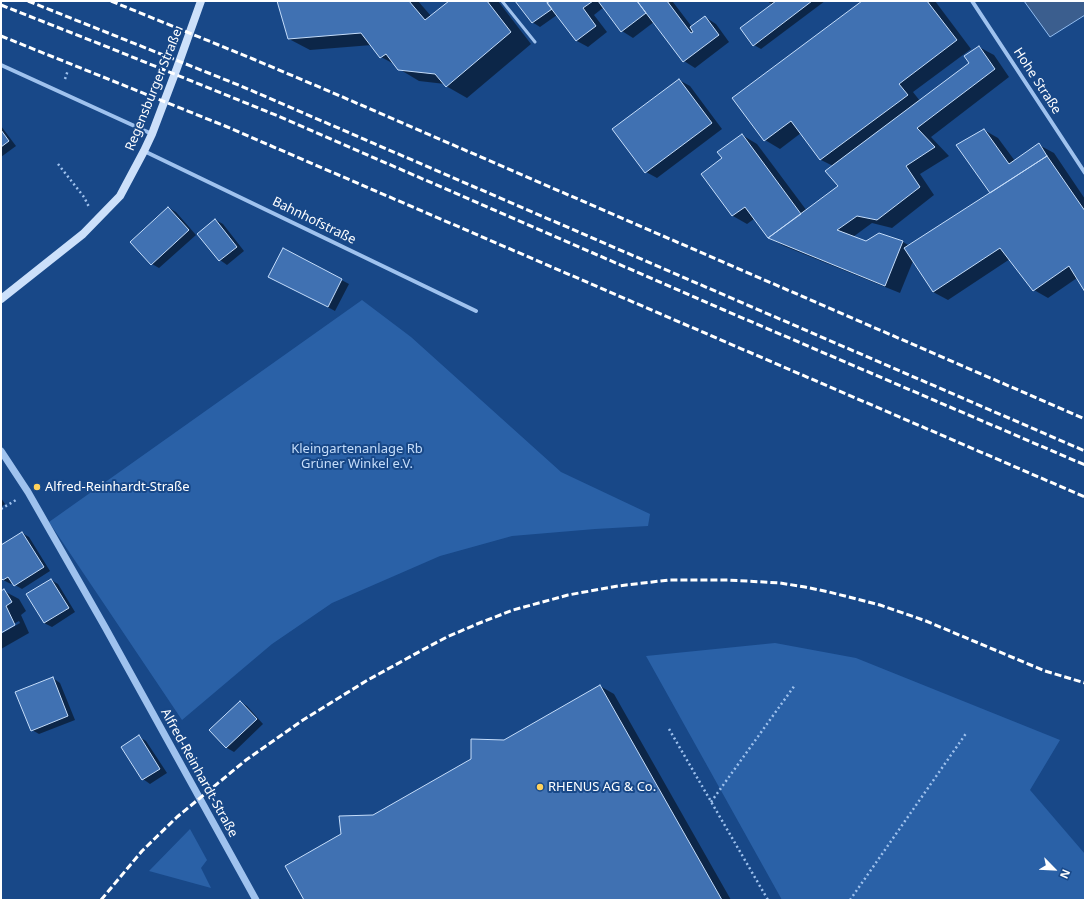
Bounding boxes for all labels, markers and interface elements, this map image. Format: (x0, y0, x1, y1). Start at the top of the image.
street label: Regensburger Straße (122, 27, 186, 153)
street label: Hohe Straße (1010, 45, 1064, 117)
street label: Bahnhofstraße (270, 194, 358, 248)
park label: Kleingartenanlage Rb Grüner Winkel e.V. (291, 441, 423, 472)
place label: Alfred-Reinhardt-Straße (45, 479, 190, 495)
marker: Alfred-Reinhardt-Straße (32, 482, 42, 492)
street label: Alfred-Reinhardt-Straße (157, 706, 241, 840)
place label: RHENUS AG & Co. (548, 779, 656, 795)
marker: RHENUS AG & Co. (535, 782, 545, 792)
north arrow (1034, 849, 1074, 889)
text: N (1057, 867, 1074, 881)

